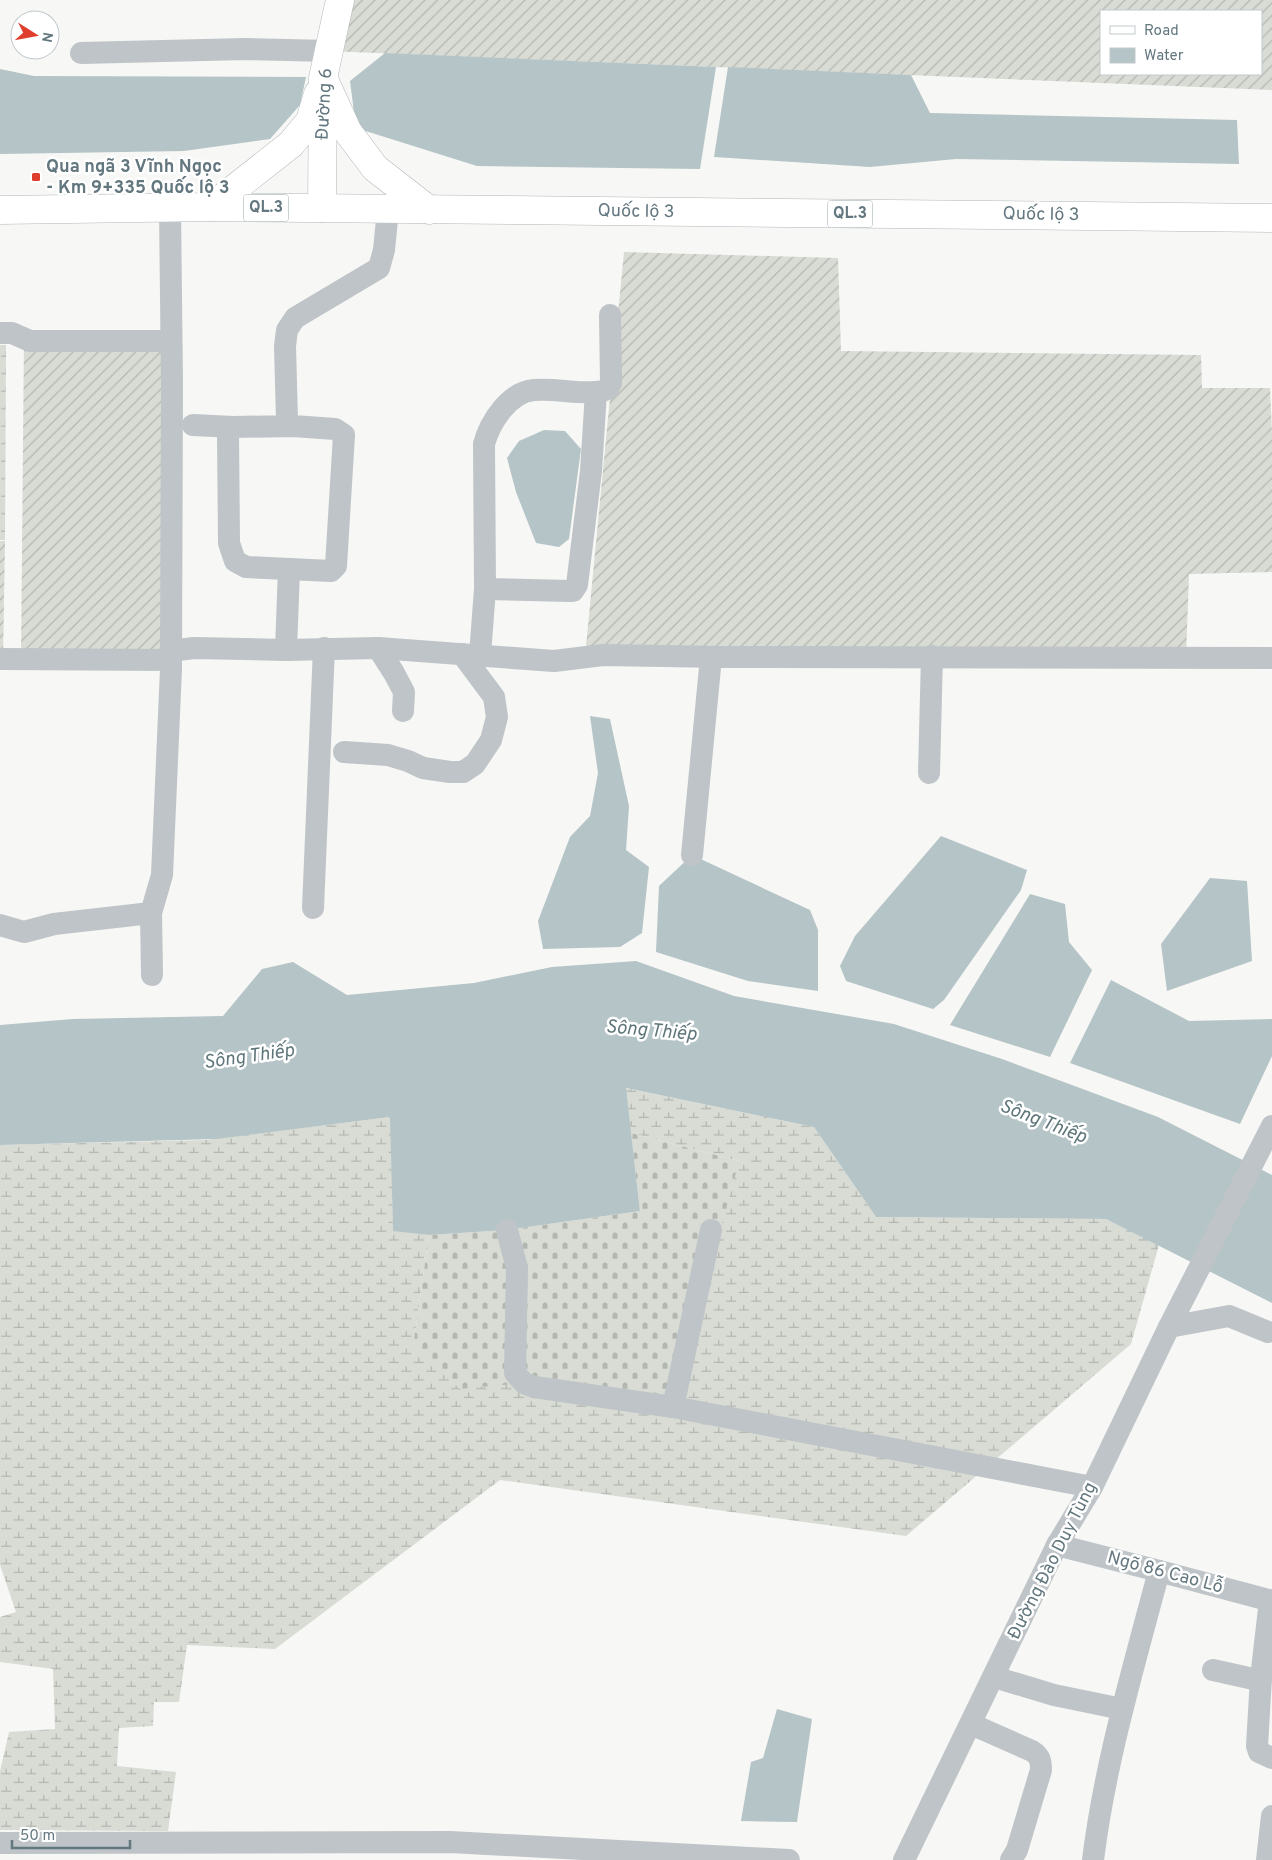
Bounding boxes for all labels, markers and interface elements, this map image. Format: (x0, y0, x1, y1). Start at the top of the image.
north arrow (10, 10, 60, 60)
legend (1100, 10, 1262, 75)
text: Road (1144, 22, 1179, 41)
text: N (37, 31, 56, 44)
text: Water (1144, 47, 1184, 66)
street label: Đường 6 (312, 67, 338, 141)
place label: Qua ngã 3 Vĩnh Ngọc - Km 9+335 Quốc lộ 3 (46, 156, 230, 200)
marker: Qua ngã 3 Vĩnh Ngọc - Km 9+335 Quốc lộ 3 (30, 171, 42, 183)
road number: QL.3 (244, 194, 288, 222)
street label: Quốc lộ 3 (597, 199, 675, 224)
road number: QL.3 (828, 200, 872, 228)
street label: Quốc lộ 3 (1002, 202, 1080, 227)
water label: Sông Thiếp (605, 1015, 698, 1047)
water label: Sông Thiếp (202, 1039, 296, 1075)
water label: Sông Thiếp (996, 1094, 1090, 1150)
street label: Đường Đào Duy Tùng (1003, 1478, 1103, 1644)
street label: Ngõ 86 Cao Lỗ (1105, 1545, 1226, 1599)
scale bar (12, 1818, 130, 1850)
text: 50 m (20, 1827, 55, 1846)

